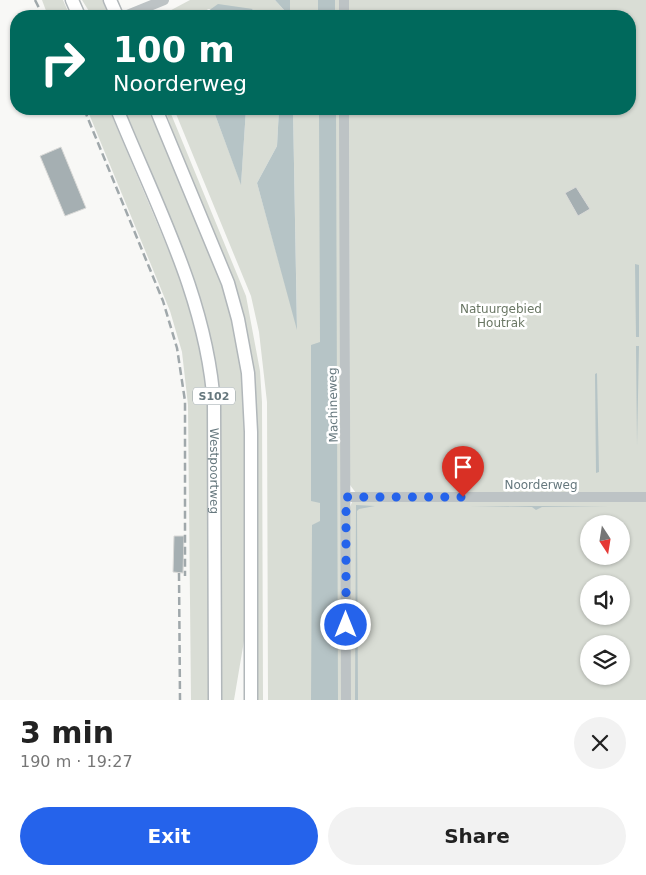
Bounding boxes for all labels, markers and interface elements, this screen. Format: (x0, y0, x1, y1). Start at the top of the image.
icon: right (30, 30, 95, 95)
text: 100 m (113, 30, 235, 70)
text: Noorderweg (113, 71, 247, 96)
park label: Natuurgebied Houtrak (460, 302, 542, 330)
street label: Machineweg (325, 367, 341, 443)
road number: S102 (193, 388, 235, 404)
street label: Westpoortweg (207, 428, 221, 514)
pin (442, 446, 484, 497)
icon: arrive (449, 453, 477, 481)
street label: Noorderweg (504, 478, 578, 492)
north arrow (580, 515, 630, 565)
map controls (580, 515, 630, 685)
button: sound (580, 575, 630, 625)
position arrow (319, 598, 371, 650)
button: layers (580, 635, 630, 685)
text: 3 min (20, 715, 114, 750)
button: close (574, 717, 626, 769)
text: 190 m · 19:27 (20, 752, 133, 771)
button: Exit (20, 807, 318, 865)
button: Share (328, 807, 626, 865)

